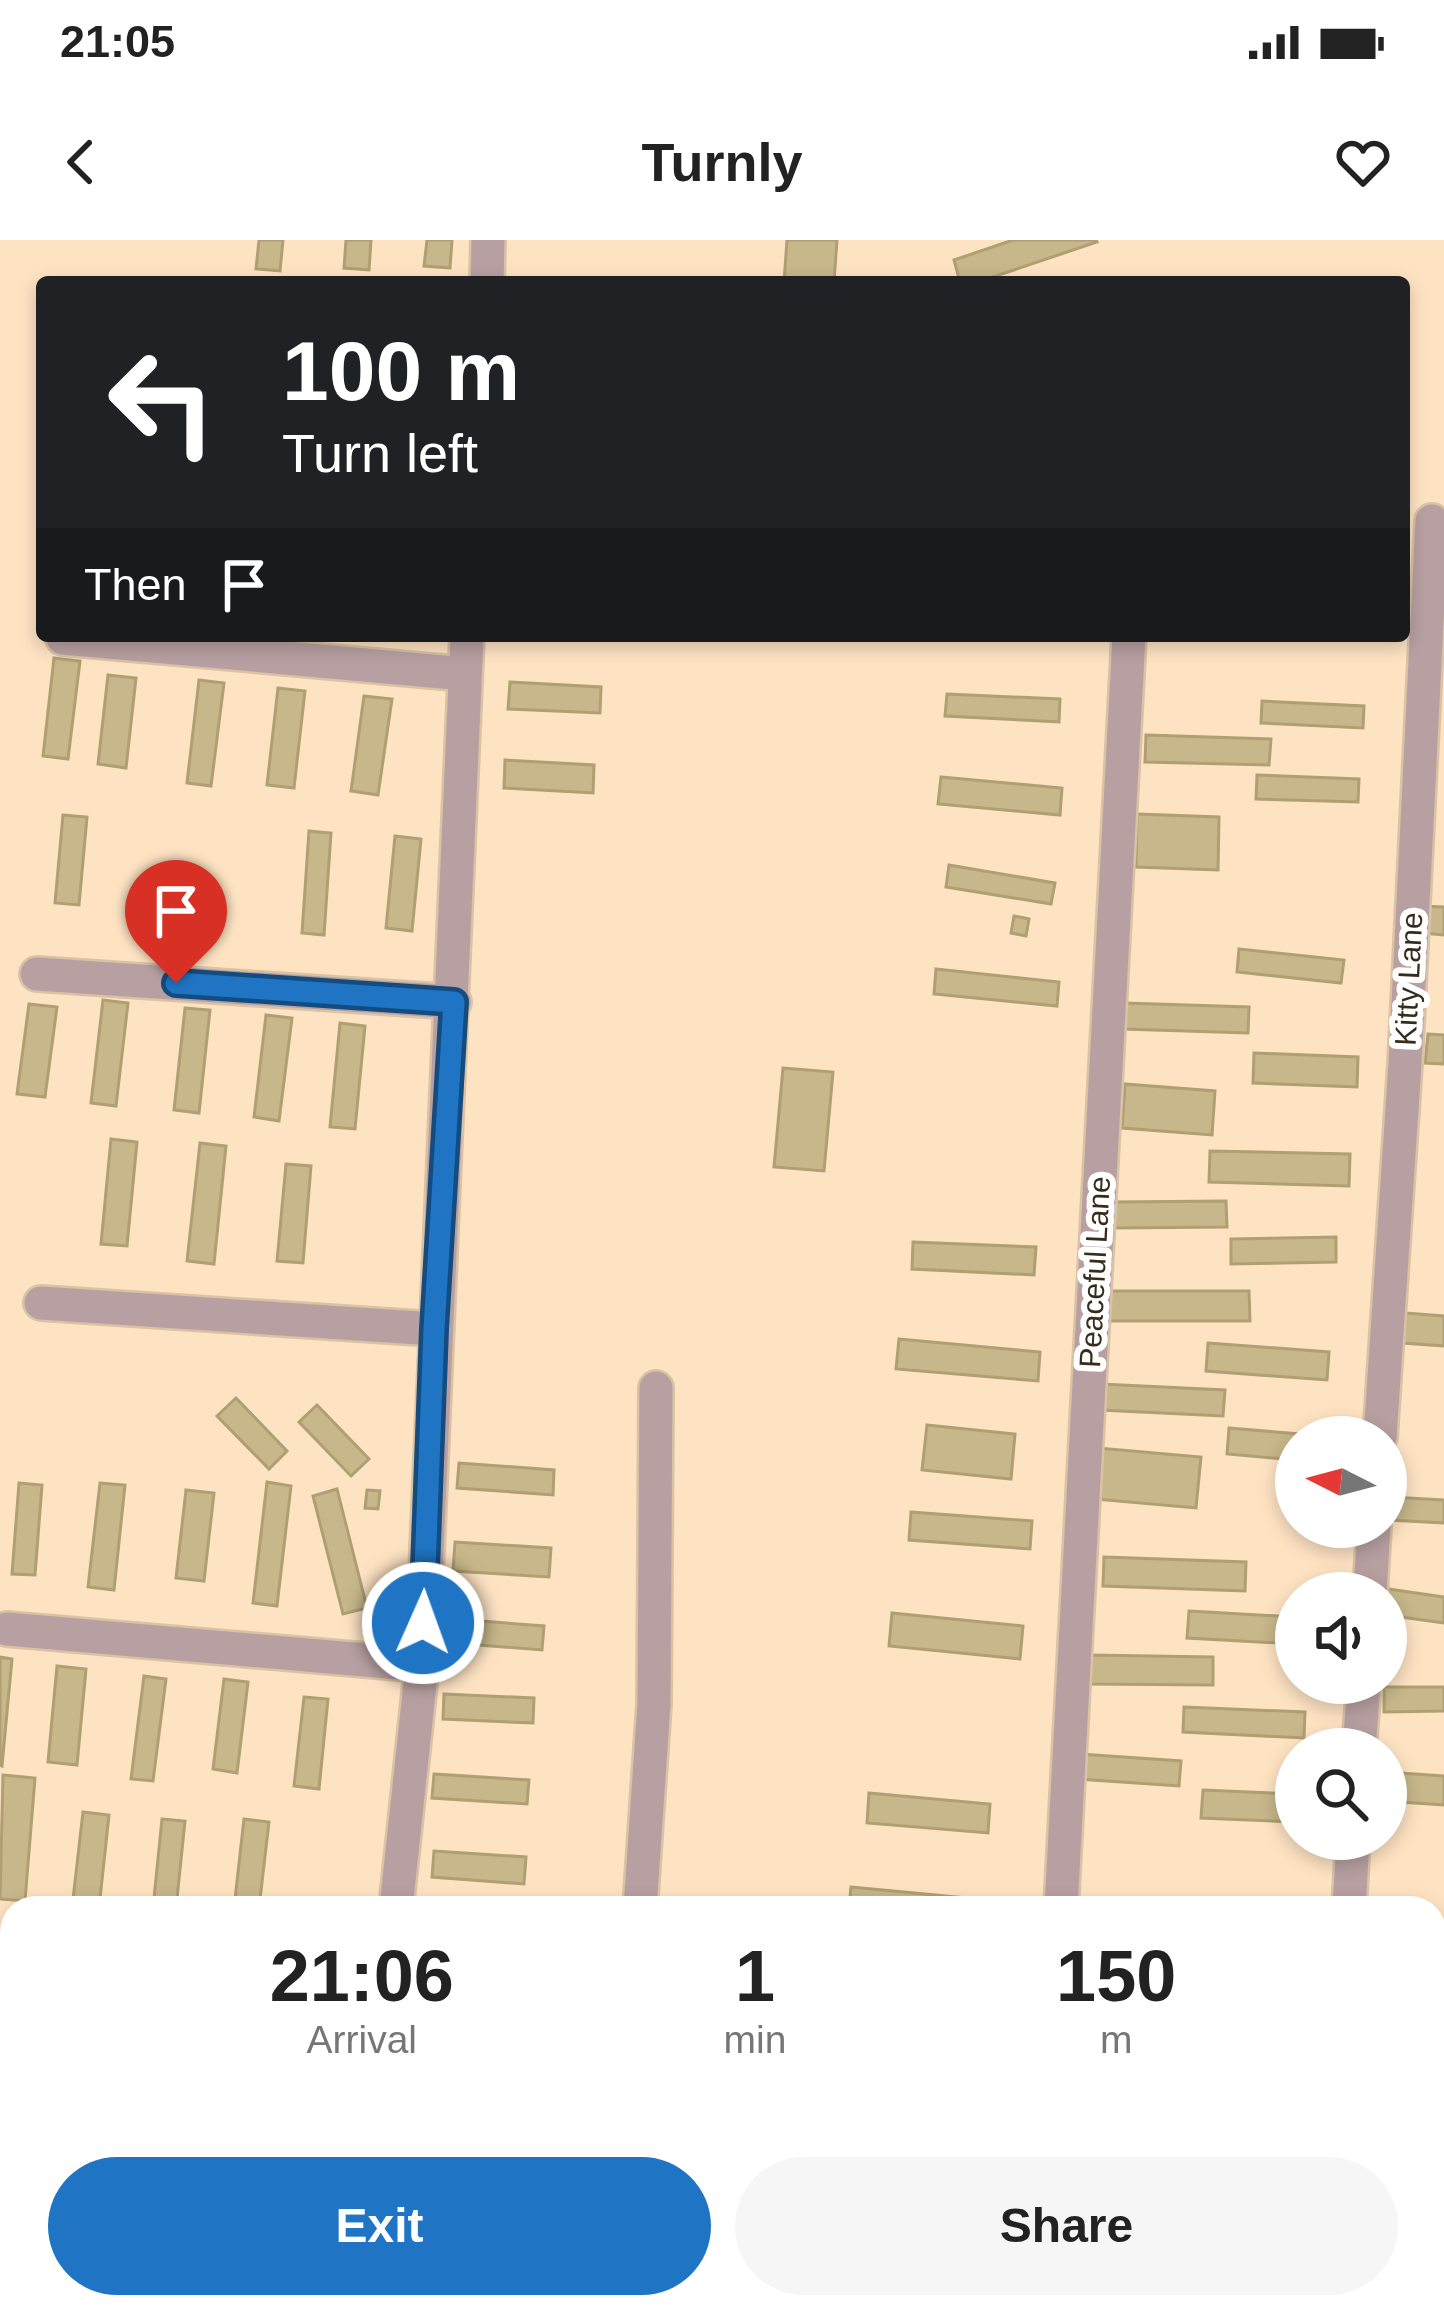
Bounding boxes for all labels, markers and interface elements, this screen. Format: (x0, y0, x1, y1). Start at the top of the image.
text: 21:05 (60, 16, 175, 67)
icon: back (48, 129, 114, 195)
icon: heart (1330, 129, 1396, 195)
text: Turnly (642, 132, 803, 192)
icon: left (84, 324, 240, 480)
text: 100 m (282, 324, 520, 418)
text: Turn left (282, 423, 478, 483)
icon: arrive (211, 552, 277, 618)
text: Then (84, 559, 187, 610)
pin (125, 860, 227, 983)
icon: arrive (143, 878, 209, 944)
street label: Kitty Lane (1389, 911, 1428, 1046)
street label: Peaceful Lane (1073, 1175, 1116, 1369)
north arrow (1275, 1416, 1407, 1548)
map controls (1275, 1416, 1407, 1860)
position arrow (360, 1560, 486, 1686)
button: sound (1275, 1572, 1407, 1704)
button: search (1275, 1728, 1407, 1860)
text: 21:06 (270, 1936, 454, 2016)
text: 1 (735, 1936, 775, 2016)
text: 150 (1056, 1936, 1176, 2016)
text: Arrival (307, 2018, 417, 2061)
text: min (724, 2018, 786, 2061)
text: m (1100, 2018, 1132, 2061)
button: Exit (48, 2157, 711, 2295)
button: Share (735, 2157, 1398, 2295)

